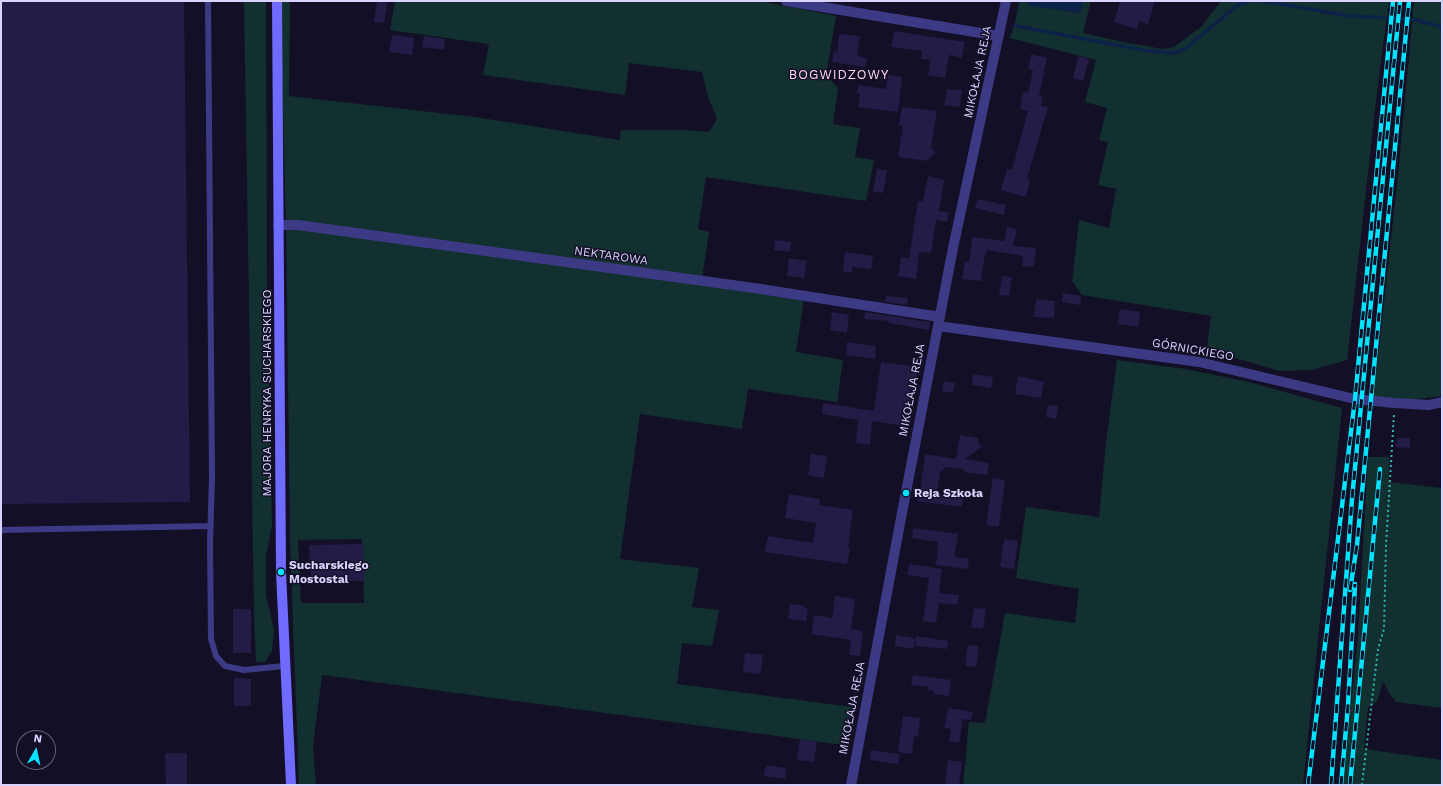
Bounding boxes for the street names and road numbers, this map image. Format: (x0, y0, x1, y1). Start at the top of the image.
street label: MIKOŁAJA REJA (961, 24, 995, 120)
street label: NEKTAROWA (573, 244, 649, 268)
street label: MAJORA HENRYKA SUCHARSKIEGO (260, 290, 274, 496)
street label: GÓRNICKIEGO (1151, 336, 1235, 364)
street label: MIKOŁAJA REJA (896, 342, 928, 438)
street label: MIKOŁAJA REJA (836, 660, 868, 756)

